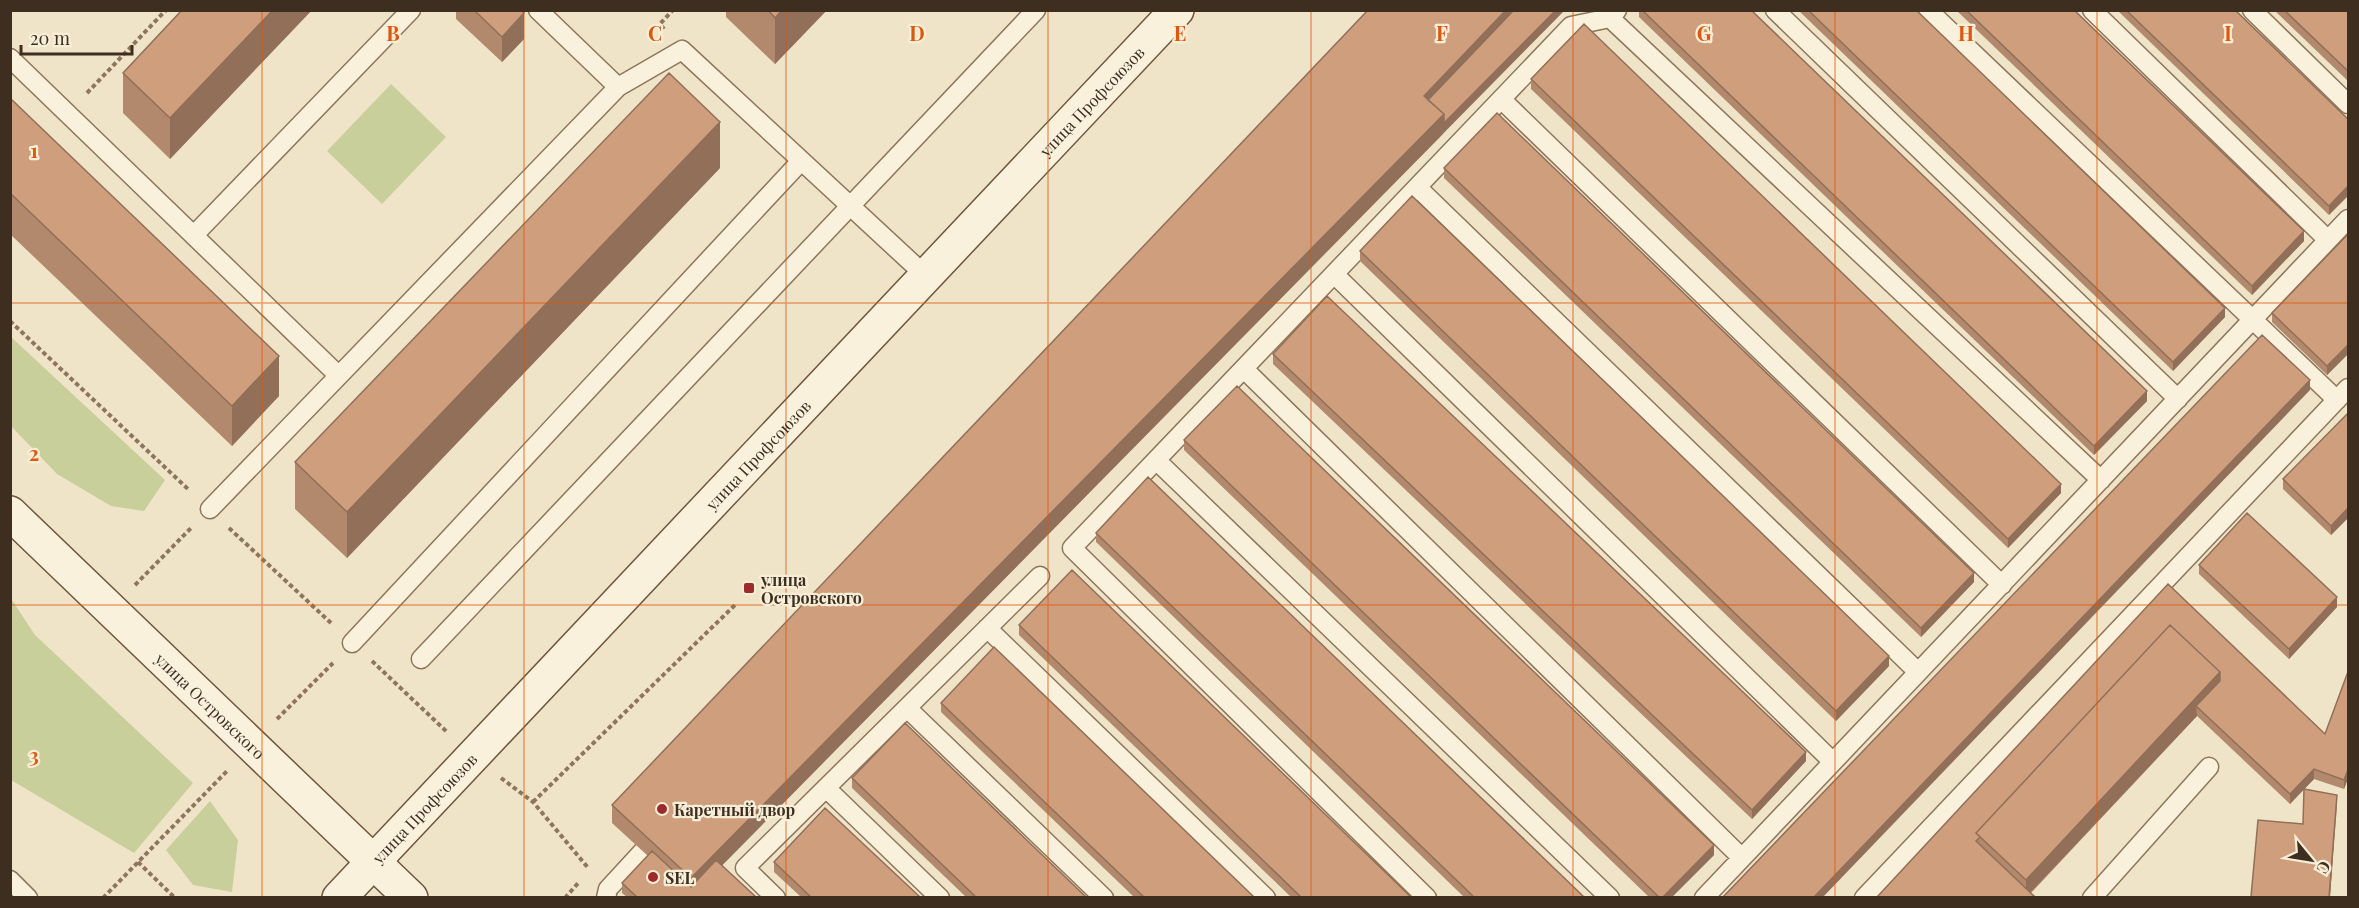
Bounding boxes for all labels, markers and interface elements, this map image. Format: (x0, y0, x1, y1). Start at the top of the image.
scale bar (21, 18, 132, 56)
text: B (386, 19, 400, 46)
text: C (648, 19, 662, 46)
text: D (909, 19, 925, 46)
text: E (1174, 19, 1186, 46)
text: F (1436, 19, 1448, 46)
text: G (1697, 19, 1712, 46)
text: H (1958, 19, 1974, 46)
text: I (2224, 19, 2232, 46)
text: 20 m (30, 26, 70, 50)
street label: улица Профсоюзов (1033, 41, 1148, 161)
text: 1 (30, 136, 38, 163)
street label: улица Профсоюзов (700, 395, 815, 515)
text: 2 (29, 439, 39, 466)
place label: улица Островского (760, 569, 862, 608)
marker: улица Островского (742, 581, 756, 595)
street label: улица Островского (151, 647, 270, 763)
text: 3 (29, 741, 39, 768)
street label: улица Профсоюзов (366, 748, 481, 868)
place label: Каретный двор (674, 799, 795, 820)
marker: Каретный двор (655, 802, 669, 816)
north arrow (2281, 830, 2341, 890)
text: С (2313, 858, 2336, 878)
place label: SEL (665, 867, 694, 888)
marker: SEL (646, 870, 660, 884)

